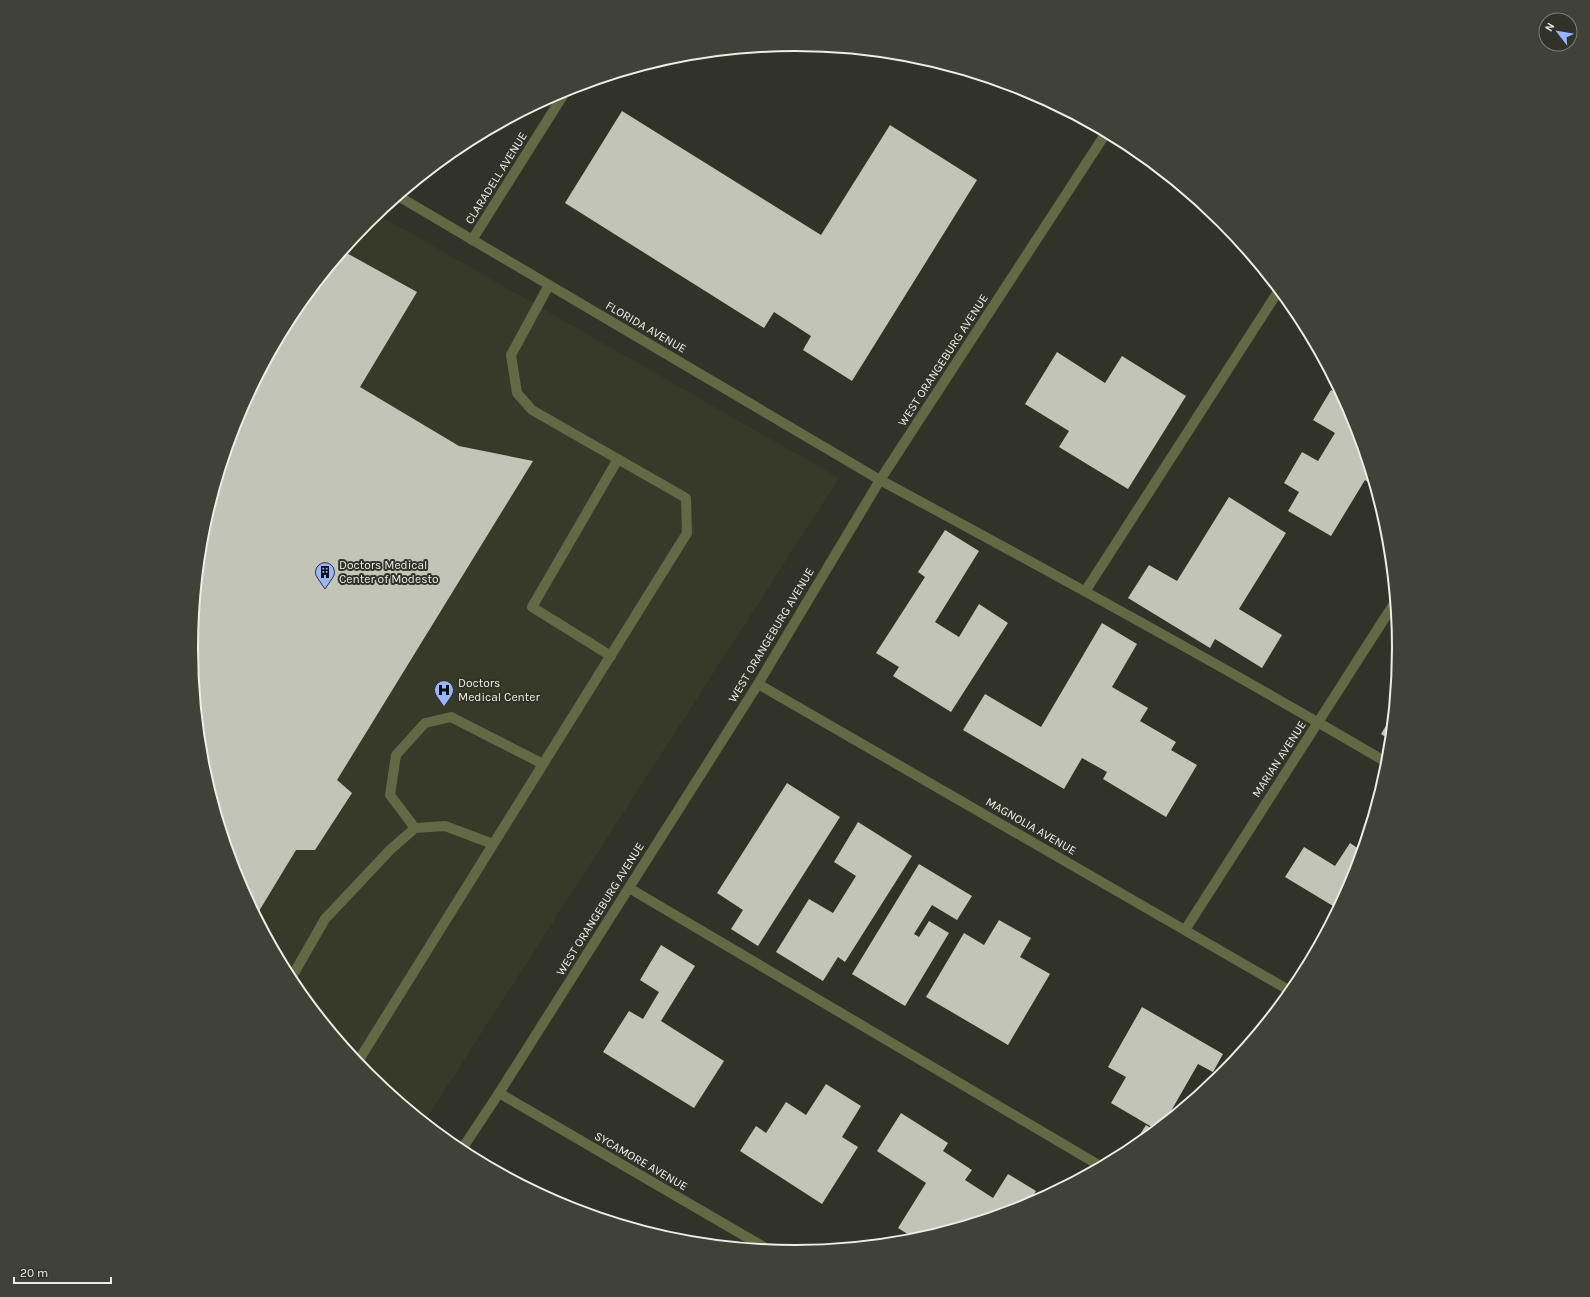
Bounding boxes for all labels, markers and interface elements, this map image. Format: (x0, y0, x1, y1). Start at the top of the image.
north arrow (1538, 12, 1578, 52)
text: N (1542, 20, 1557, 34)
street label: CLARADELL AVENUE (462, 129, 530, 227)
street label: WEST ORANGEBURG AVENUE (895, 291, 991, 429)
street label: FLORIDA AVENUE (603, 298, 689, 356)
place label: Doctors Medical Center of Modesto (339, 558, 439, 586)
building icon: Doctors Medical Center of Modesto (314, 561, 336, 589)
street label: WEST ORANGEBURG AVENUE (725, 565, 817, 705)
place label: Doctors Medical Center (458, 676, 540, 704)
hospital icon: Doctors Medical Center (433, 679, 455, 707)
street label: MARIAN AVENUE (1249, 718, 1309, 800)
street label: MAGNOLIA AVENUE (983, 794, 1079, 858)
street label: WEST ORANGEBURG AVENUE (553, 840, 647, 978)
street label: SYCAMORE AVENUE (592, 1129, 690, 1193)
scale bar (14, 1259, 111, 1285)
text: 20 m (20, 1266, 48, 1280)

